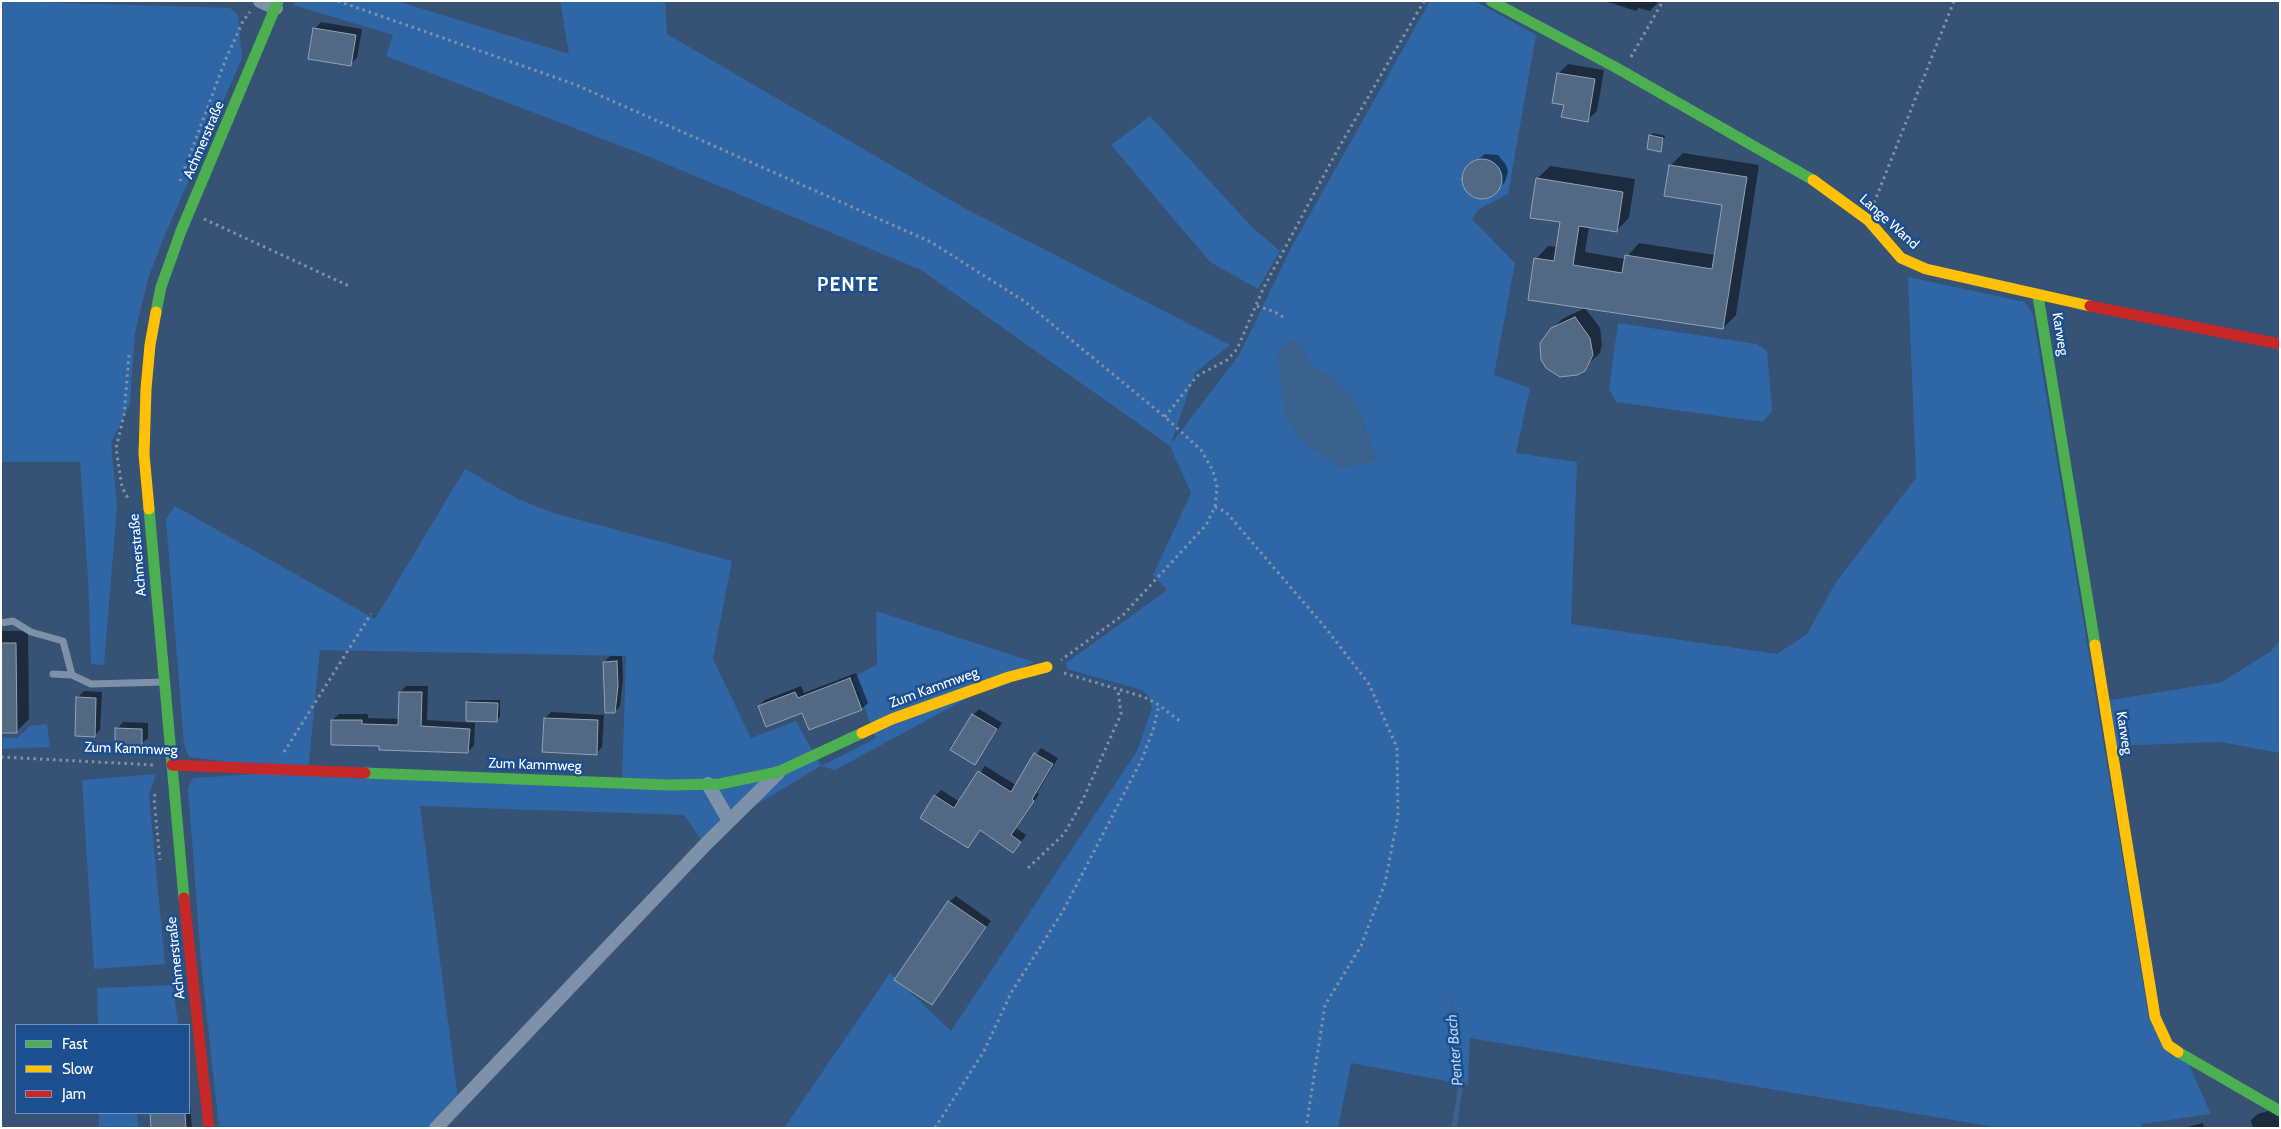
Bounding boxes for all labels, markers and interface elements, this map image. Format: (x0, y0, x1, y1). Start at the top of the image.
street label: Achmerstraße (180, 99, 228, 181)
street label: Lange Wand (1856, 191, 1922, 253)
district label: PENTE (816, 274, 880, 296)
street label: Karweg (2048, 311, 2072, 357)
street label: Achmerstraße (126, 513, 150, 597)
street label: Zum Kammweg (887, 664, 981, 712)
street label: Karweg (2112, 710, 2136, 756)
street label: Zum Kammweg (84, 739, 178, 759)
street label: Zum Kammweg (488, 755, 582, 775)
street label: Achmerstraße (163, 916, 189, 1000)
water label: Penter Bach (1443, 1013, 1467, 1087)
legend (15, 1024, 190, 1114)
text: Fast (62, 1035, 87, 1053)
text: Slow (62, 1060, 93, 1078)
text: Jam (62, 1085, 86, 1103)

